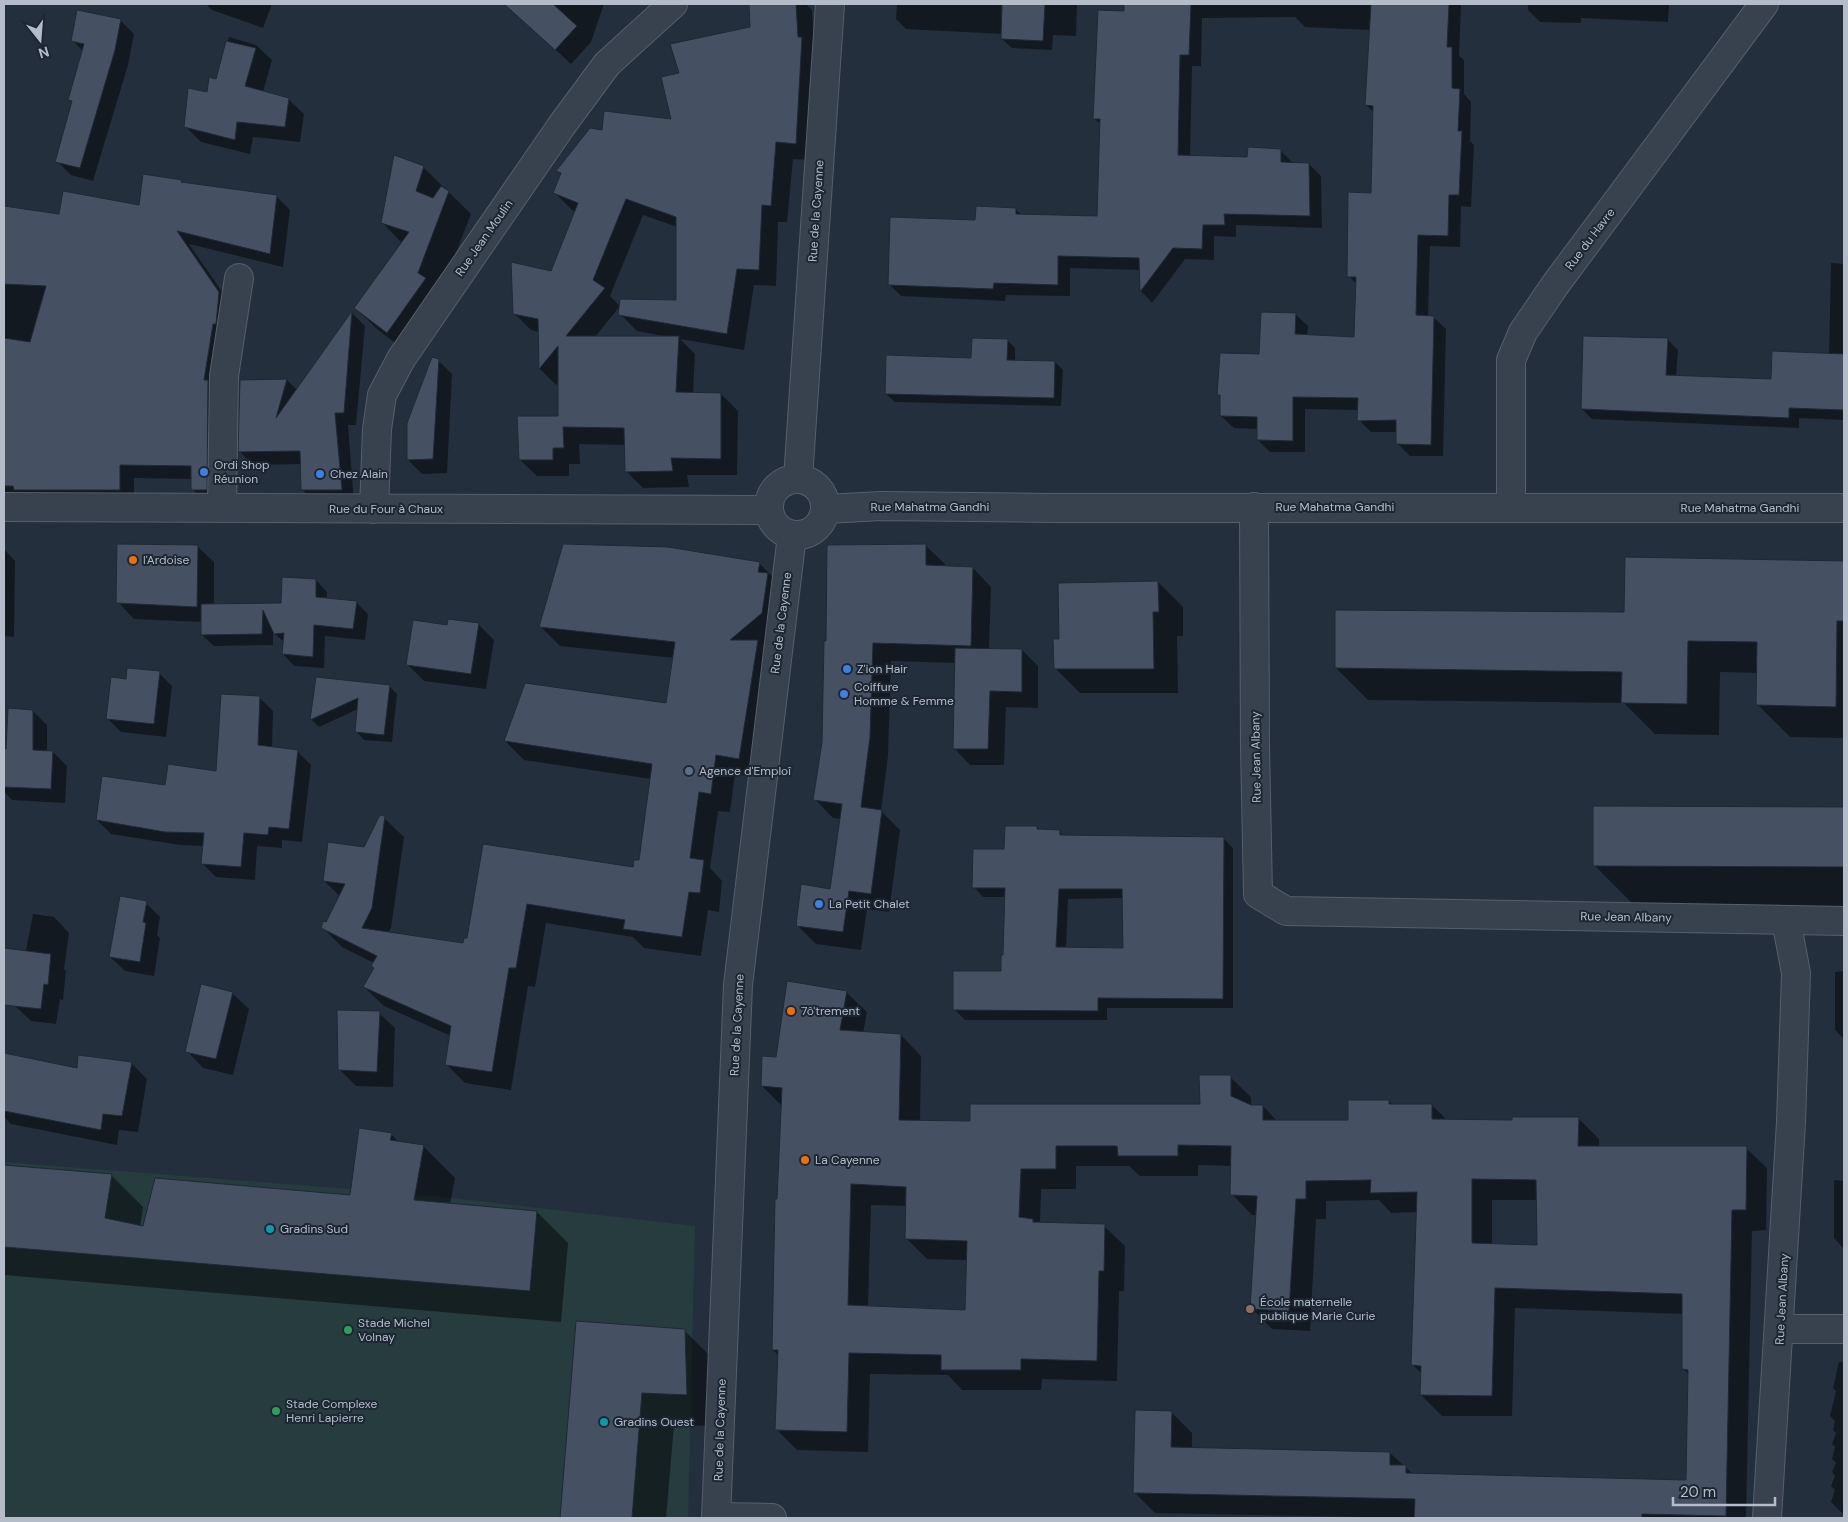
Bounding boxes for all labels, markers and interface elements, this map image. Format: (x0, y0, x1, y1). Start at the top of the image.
north arrow (15, 15, 65, 65)
text: N (36, 42, 51, 63)
street label: Rue de la Cayenne (804, 159, 828, 263)
street label: Rue Jean Moulin (452, 196, 516, 279)
street label: Rue du Havre (1562, 205, 1619, 273)
place label: Ordi Shop Réunion (214, 457, 270, 487)
marker: Ordi Shop Réunion (198, 466, 210, 478)
place label: Chez Alain (330, 466, 388, 482)
marker: Chez Alain (314, 468, 326, 480)
street label: Rue Mahatma Gandhi (871, 499, 990, 515)
street label: Rue Mahatma Gandhi (1276, 499, 1395, 515)
street label: Rue Mahatma Gandhi (1681, 500, 1800, 516)
street label: Rue du Four à Chaux (329, 501, 443, 517)
place label: l'Ardoise (143, 552, 190, 568)
marker: l'Ardoise (127, 554, 139, 566)
street label: Rue de la Cayenne (767, 571, 795, 675)
place label: Z'ion Hair (857, 661, 908, 677)
marker: Z'ion Hair (841, 663, 853, 675)
place label: Coiffure Homme & Femme (854, 679, 954, 709)
marker: Coiffure Homme & Femme (838, 688, 850, 700)
street label: Rue Jean Albany (1247, 711, 1265, 803)
place label: Agence d'Emploî (699, 763, 791, 779)
marker: Agence d'Emploî (683, 765, 695, 777)
place label: La Petit Chalet (829, 896, 910, 912)
marker: La Petit Chalet (813, 898, 825, 910)
street label: Rue Jean Albany (1580, 908, 1672, 926)
street label: Rue de la Cayenne (726, 973, 748, 1077)
place label: 7ô'trement (801, 1003, 860, 1019)
marker: 7ô'trement (785, 1005, 797, 1017)
place label: La Cayenne (815, 1152, 880, 1168)
marker: La Cayenne (799, 1154, 811, 1166)
place label: Gradins Sud (280, 1221, 348, 1237)
marker: Gradins Sud (264, 1223, 276, 1235)
street label: Rue Jean Albany (1772, 1253, 1792, 1345)
place label: École maternelle publique Marie Curie (1260, 1294, 1376, 1324)
marker: École maternelle publique Marie Curie (1244, 1303, 1256, 1315)
place label: Stade Michel Volnay (358, 1315, 430, 1345)
marker: Stade Michel Volnay (342, 1324, 354, 1336)
street label: Rue de la Cayenne (710, 1378, 730, 1481)
place label: Stade Complexe Henri Lapierre (286, 1396, 378, 1426)
marker: Stade Complexe Henri Lapierre (270, 1405, 282, 1417)
place label: Gradins Ouest (614, 1414, 694, 1430)
marker: Gradins Ouest (598, 1416, 610, 1428)
scale bar (1673, 1474, 1776, 1506)
text: 20 m (1680, 1482, 1716, 1502)

